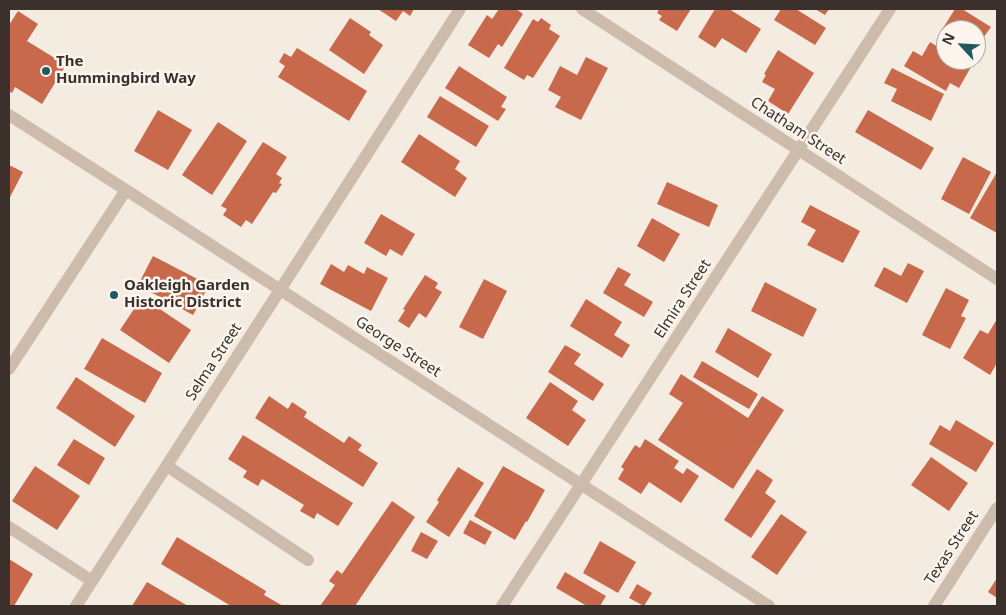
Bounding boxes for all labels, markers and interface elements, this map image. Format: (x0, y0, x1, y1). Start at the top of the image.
north arrow (936, 20, 986, 70)
text: N (937, 30, 959, 48)
place label: The Hummingbird Way (56, 53, 196, 88)
marker: The Hummingbird Way (40, 65, 52, 77)
street label: Chatham Street (747, 93, 849, 169)
street label: Elmira Street (651, 256, 715, 342)
place label: Oakleigh Garden Historic District (124, 277, 250, 312)
marker: Oakleigh Garden Historic District (108, 289, 120, 301)
street label: George Street (352, 313, 444, 381)
street label: Selma Street (182, 320, 246, 404)
street label: Texas Street (921, 508, 983, 588)

